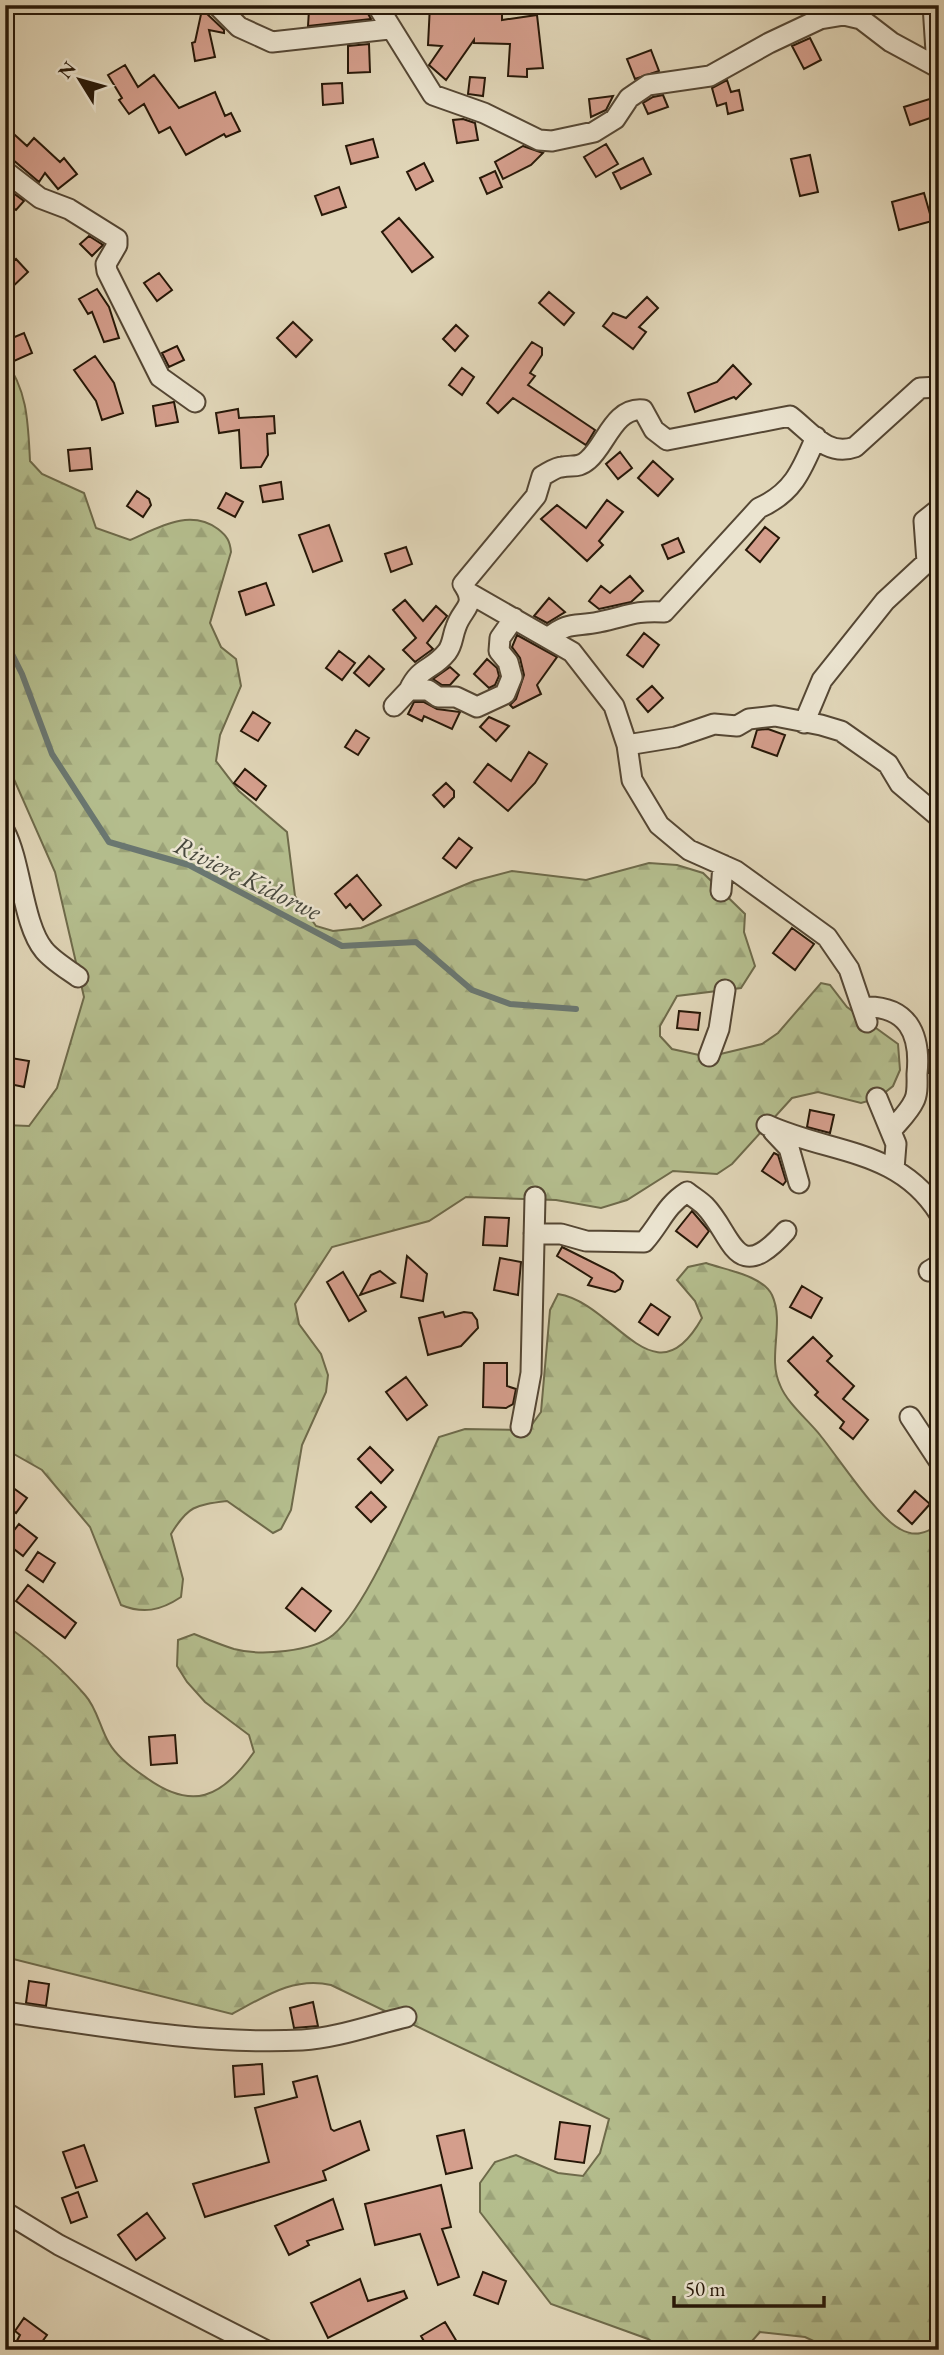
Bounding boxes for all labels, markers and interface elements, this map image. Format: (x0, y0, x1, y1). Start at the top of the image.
north arrow (46, 46, 116, 116)
text: N (52, 56, 82, 84)
water label: Riviere Kidorwe (169, 828, 328, 929)
scale bar (674, 2264, 825, 2308)
text: 50 m (685, 2275, 726, 2302)

